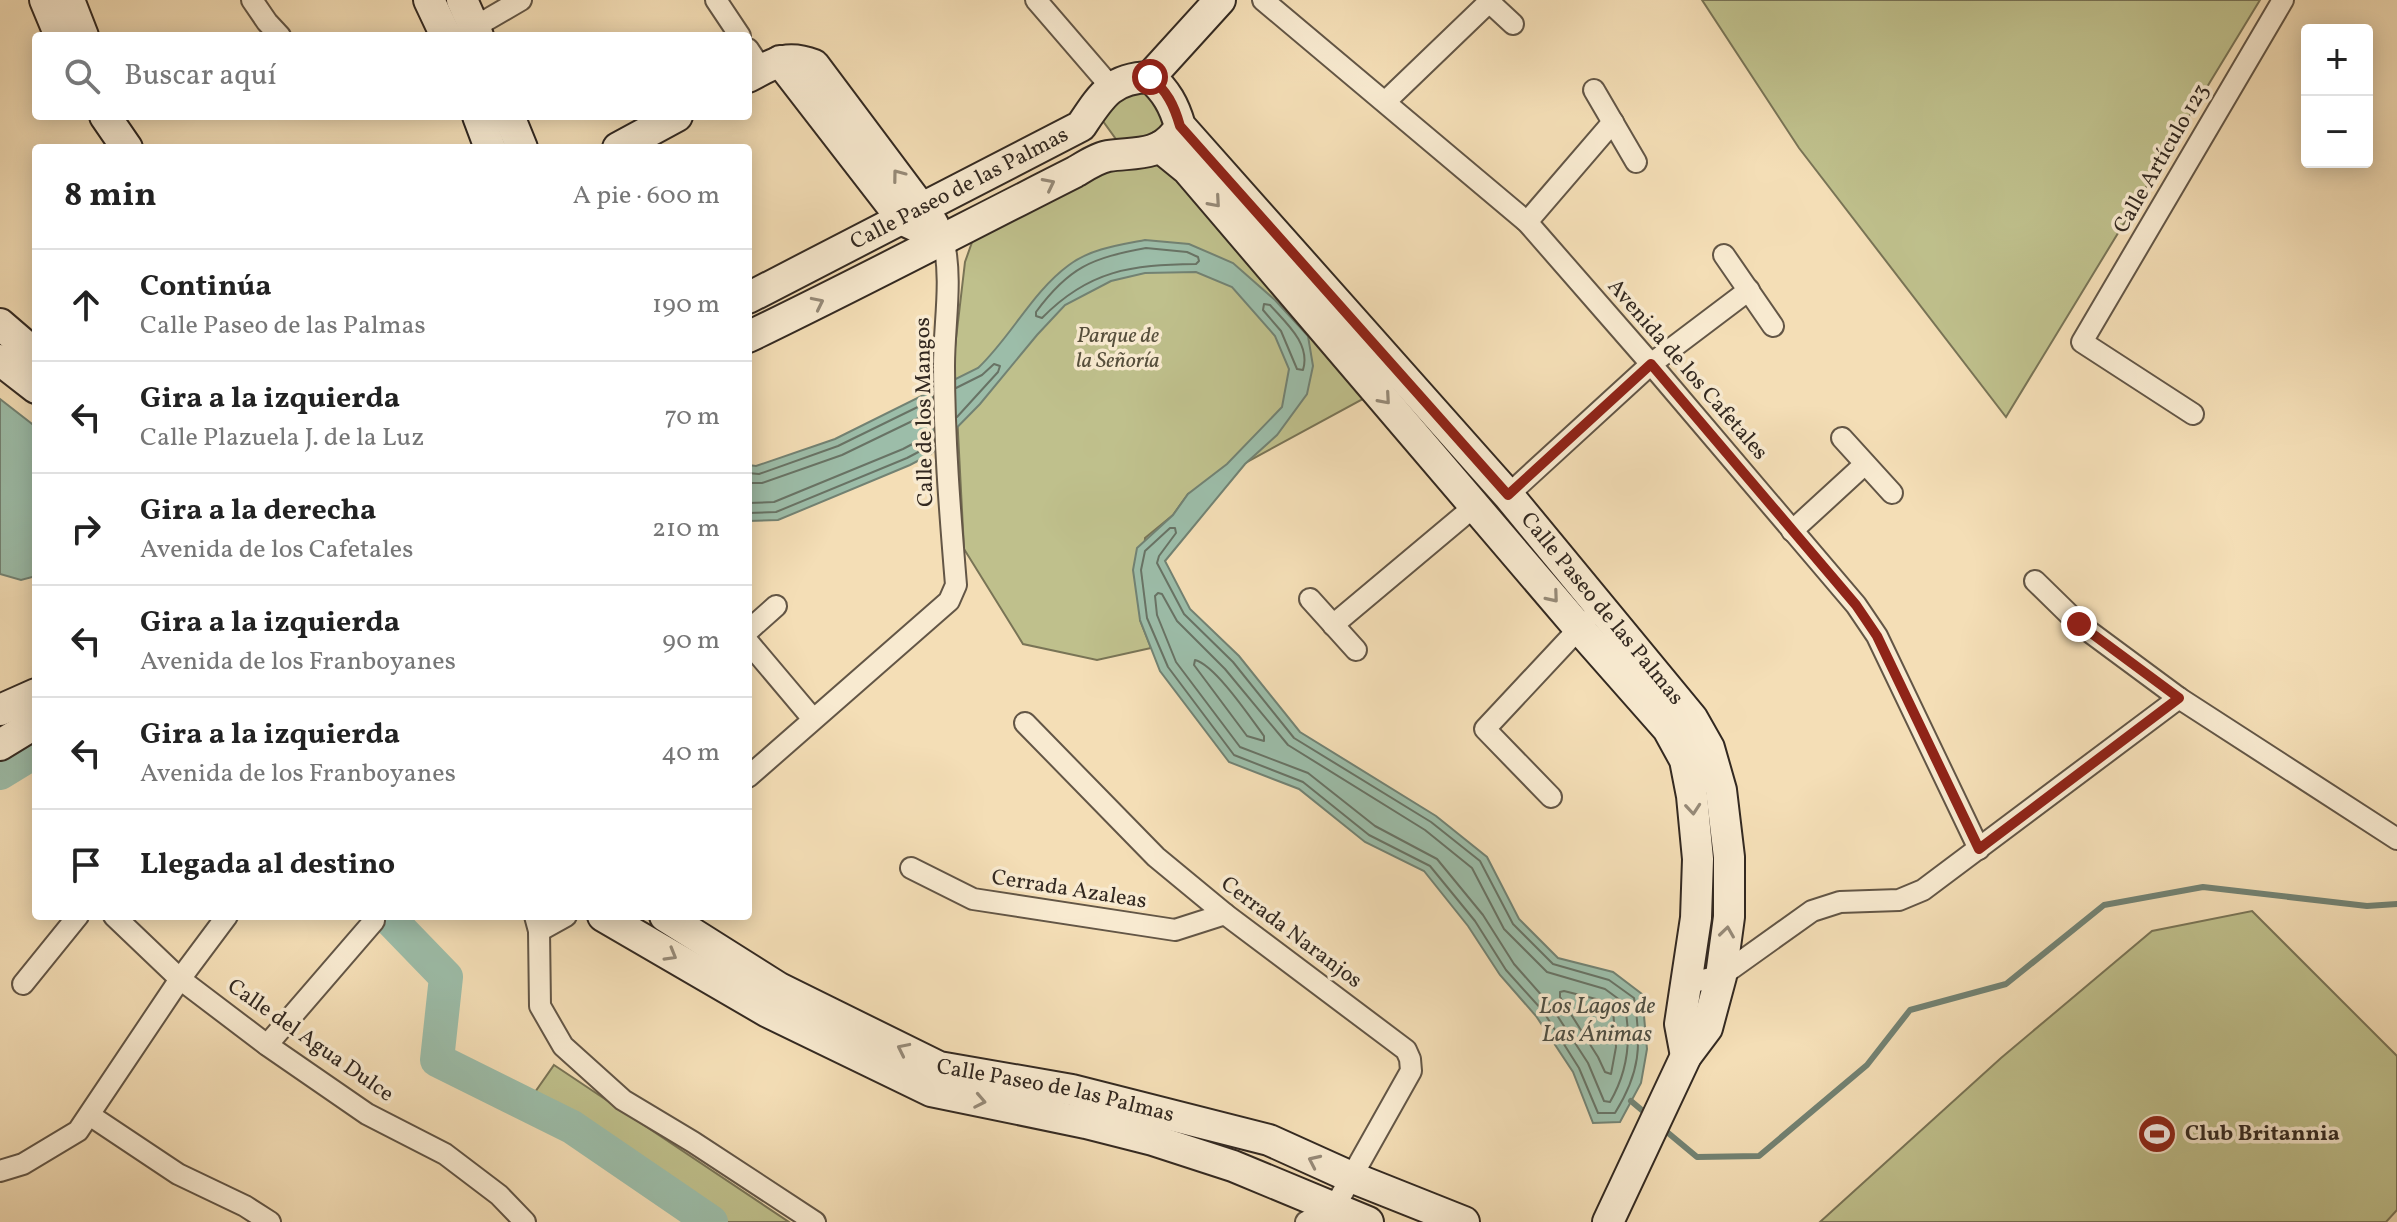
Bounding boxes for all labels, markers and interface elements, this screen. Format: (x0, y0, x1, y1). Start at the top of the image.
map controls (2301, 24, 2373, 168)
button: + (2301, 24, 2373, 96)
search box (32, 32, 752, 120)
icon: search (60, 54, 104, 98)
text: Buscar aquí (124, 55, 277, 97)
route start (1132, 59, 1168, 95)
street label: Calle Artículo 123 (2107, 78, 2217, 240)
button: − (2301, 96, 2373, 168)
street label: Calle Paseo de las Palmas (845, 119, 1074, 258)
one-way arrow (893, 169, 907, 184)
text: 8 min (64, 173, 157, 220)
text: A pie · 600 m (573, 178, 720, 214)
one-way arrow (1041, 179, 1056, 194)
one-way arrow (1206, 192, 1220, 207)
text: Continúa (140, 266, 272, 308)
street label: Avenida de los Cafetales (1599, 273, 1775, 467)
icon: ahead (64, 283, 108, 327)
text: 190 m (652, 287, 720, 323)
one-way arrow (810, 297, 825, 313)
text: Calle Paseo de las Palmas (140, 308, 426, 344)
street label: Calle de los Mangos (908, 317, 942, 507)
park label: Parque de la Señoría (1076, 321, 1160, 377)
text: Gira a la izquierda (140, 378, 400, 420)
one-way arrow (1375, 389, 1390, 404)
icon: left (64, 395, 108, 439)
text: 70 m (665, 399, 720, 435)
text: Calle Plazuela J. de la Luz (140, 420, 424, 456)
text: Gira a la derecha (140, 490, 376, 532)
street label: Calle Paseo de las Palmas (1513, 506, 1691, 712)
icon: right (64, 507, 108, 551)
text: 210 m (652, 511, 720, 547)
text: Avenida de los Cafetales (140, 532, 413, 568)
one-way arrow (1543, 588, 1558, 603)
text: Gira a la izquierda (140, 602, 400, 644)
route end (2061, 606, 2097, 642)
icon: left (64, 619, 108, 663)
text: 90 m (662, 623, 720, 659)
text: Avenida de los Franboyanes (140, 644, 456, 680)
text: Gira a la izquierda (140, 714, 400, 756)
icon: left (64, 731, 108, 775)
text: 40 m (661, 735, 720, 771)
text: Avenida de los Franboyanes (140, 756, 456, 792)
one-way arrow (1684, 803, 1701, 816)
icon: arrive (64, 843, 108, 887)
text: Llegada al destino (140, 844, 395, 886)
street label: Cerrada Azaleas (989, 862, 1149, 918)
street label: Cerrada Naranjos (1214, 869, 1368, 997)
one-way arrow (1718, 925, 1735, 938)
one-way arrow (662, 945, 677, 961)
street label: Calle del Agua Dulce (220, 972, 400, 1110)
water label: Los Lagos de Las Ánimas (1539, 990, 1656, 1052)
one-way arrow (897, 1043, 912, 1059)
street label: Calle Paseo de las Palmas (934, 1051, 1177, 1131)
one-way arrow (973, 1092, 987, 1109)
sports icon: Club Britannia (2136, 1113, 2178, 1155)
place label: Club Britannia (2185, 1119, 2340, 1150)
one-way arrow (1308, 1155, 1323, 1171)

